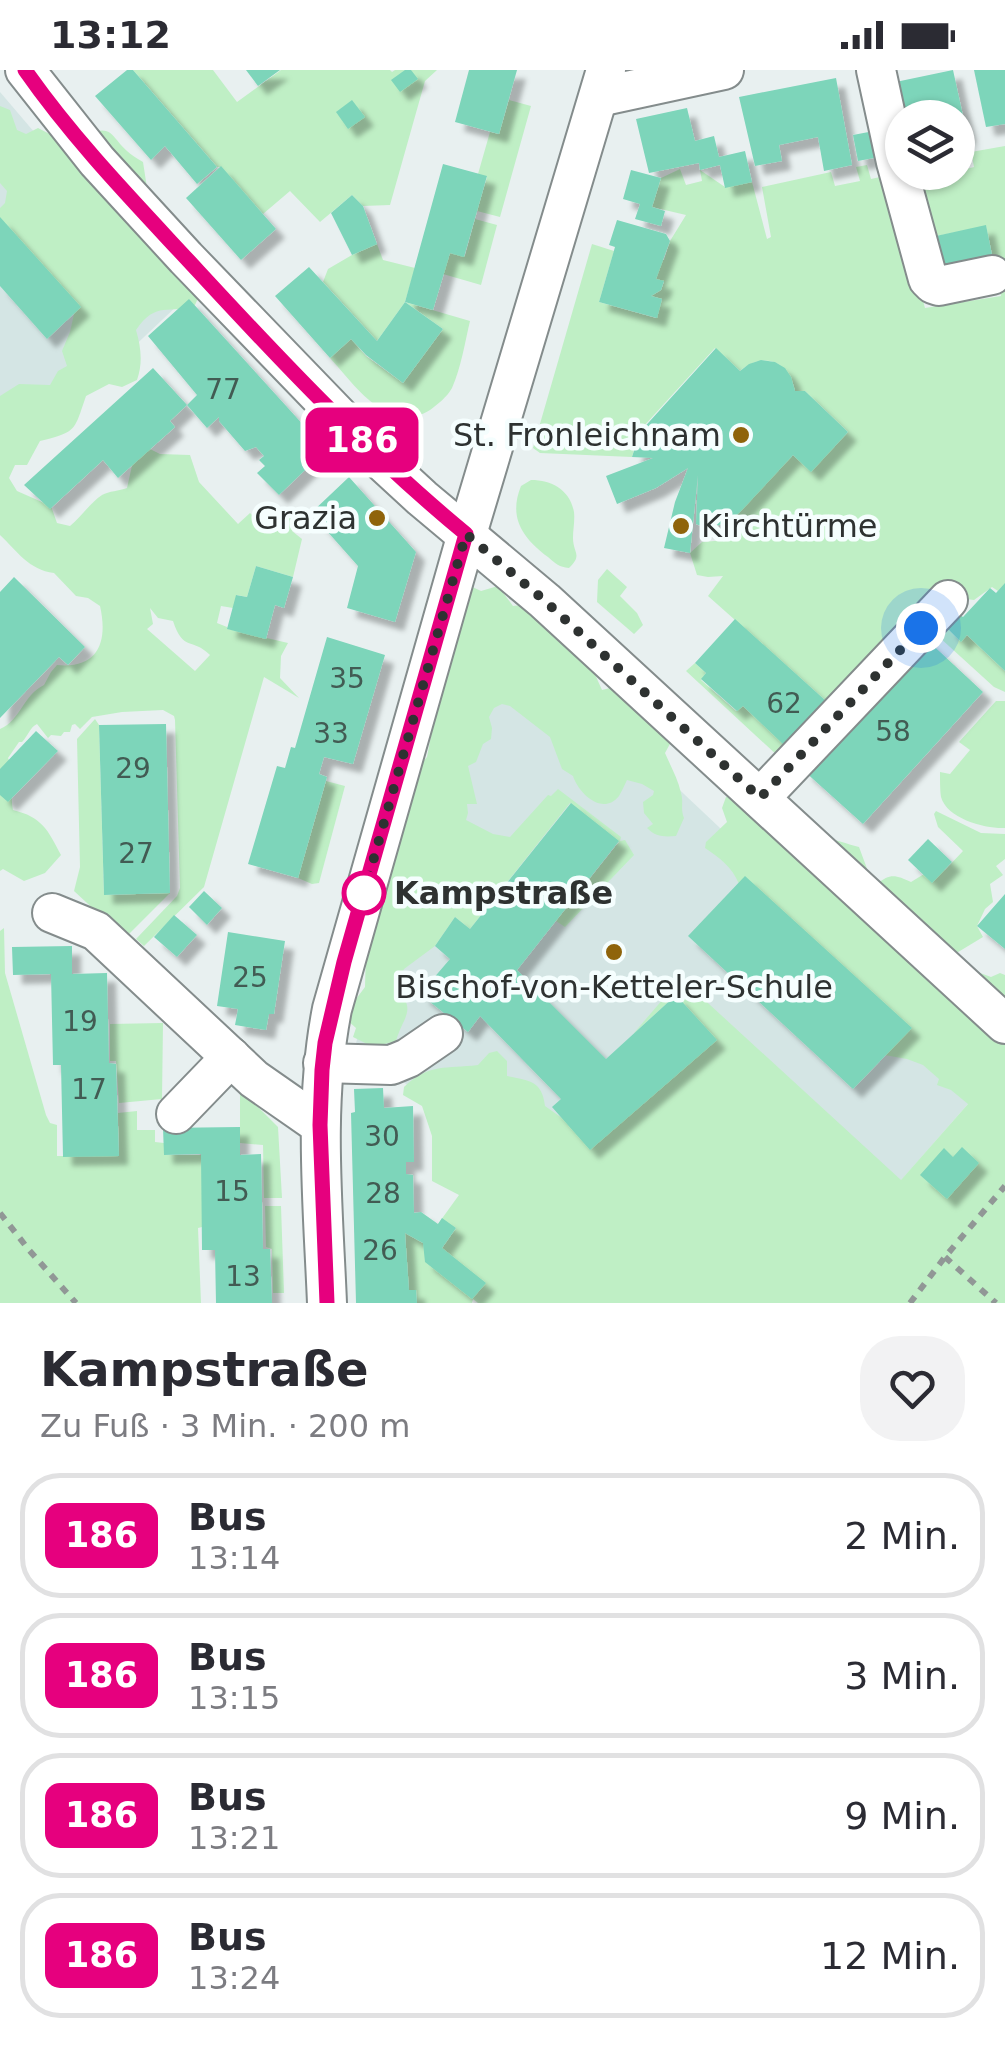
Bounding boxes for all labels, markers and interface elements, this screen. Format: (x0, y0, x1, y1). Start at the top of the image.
text: 13:12 (50, 13, 171, 57)
map controls (885, 100, 975, 190)
button: layers (885, 100, 975, 190)
house number: 77 (205, 373, 241, 406)
line badge: 186 (304, 408, 420, 472)
place label: St. Fronleichnam (453, 416, 721, 454)
text: 186 (325, 420, 399, 460)
marker: St. Fronleichnam (730, 424, 752, 446)
place label: Grazia (254, 499, 357, 537)
marker: Grazia (366, 507, 388, 529)
place label: Kirchtürme (701, 507, 877, 545)
marker: Kirchtürme (670, 515, 692, 537)
your location (896, 603, 946, 653)
house number: 35 (329, 662, 365, 695)
house number: 62 (766, 687, 802, 720)
house number: 58 (875, 715, 911, 748)
house number: 33 (313, 717, 349, 750)
house number: 29 (115, 752, 151, 785)
house number: 27 (118, 837, 154, 870)
marker: Kampstraße (343, 872, 385, 914)
place label: Kampstraße (394, 874, 613, 912)
marker: Bischof-von-Ketteler-Schule (603, 941, 625, 963)
house number: 25 (232, 961, 268, 994)
place label: Bischof-von-Ketteler-Schule (395, 968, 833, 1006)
house number: 19 (62, 1005, 98, 1038)
house number: 17 (71, 1073, 107, 1106)
house number: 30 (364, 1120, 400, 1153)
house number: 15 (214, 1175, 250, 1208)
house number: 28 (365, 1177, 401, 1210)
house number: 26 (362, 1234, 398, 1267)
house number: 13 (225, 1260, 261, 1293)
button: heart (860, 1336, 965, 1441)
text: Kampstraße (40, 1341, 369, 1397)
text: Zu Fuß · 3 Min. · 200 m (40, 1407, 410, 1445)
text: Bus (188, 1495, 267, 1539)
text: 2 Min. (844, 1514, 960, 1558)
text: 186 (65, 1515, 138, 1555)
text: 13:14 (188, 1539, 280, 1577)
text: Bus (188, 1635, 267, 1679)
text: 3 Min. (844, 1654, 960, 1698)
text: 186 (65, 1655, 138, 1695)
text: 13:15 (188, 1679, 280, 1717)
text: Bus (188, 1775, 267, 1819)
text: 9 Min. (844, 1794, 960, 1838)
text: 186 (65, 1795, 138, 1835)
text: 13:21 (188, 1819, 280, 1857)
text: Bus (188, 1915, 267, 1959)
text: 12 Min. (820, 1934, 960, 1978)
text: 186 (65, 1935, 138, 1975)
text: 13:24 (188, 1959, 280, 1997)

